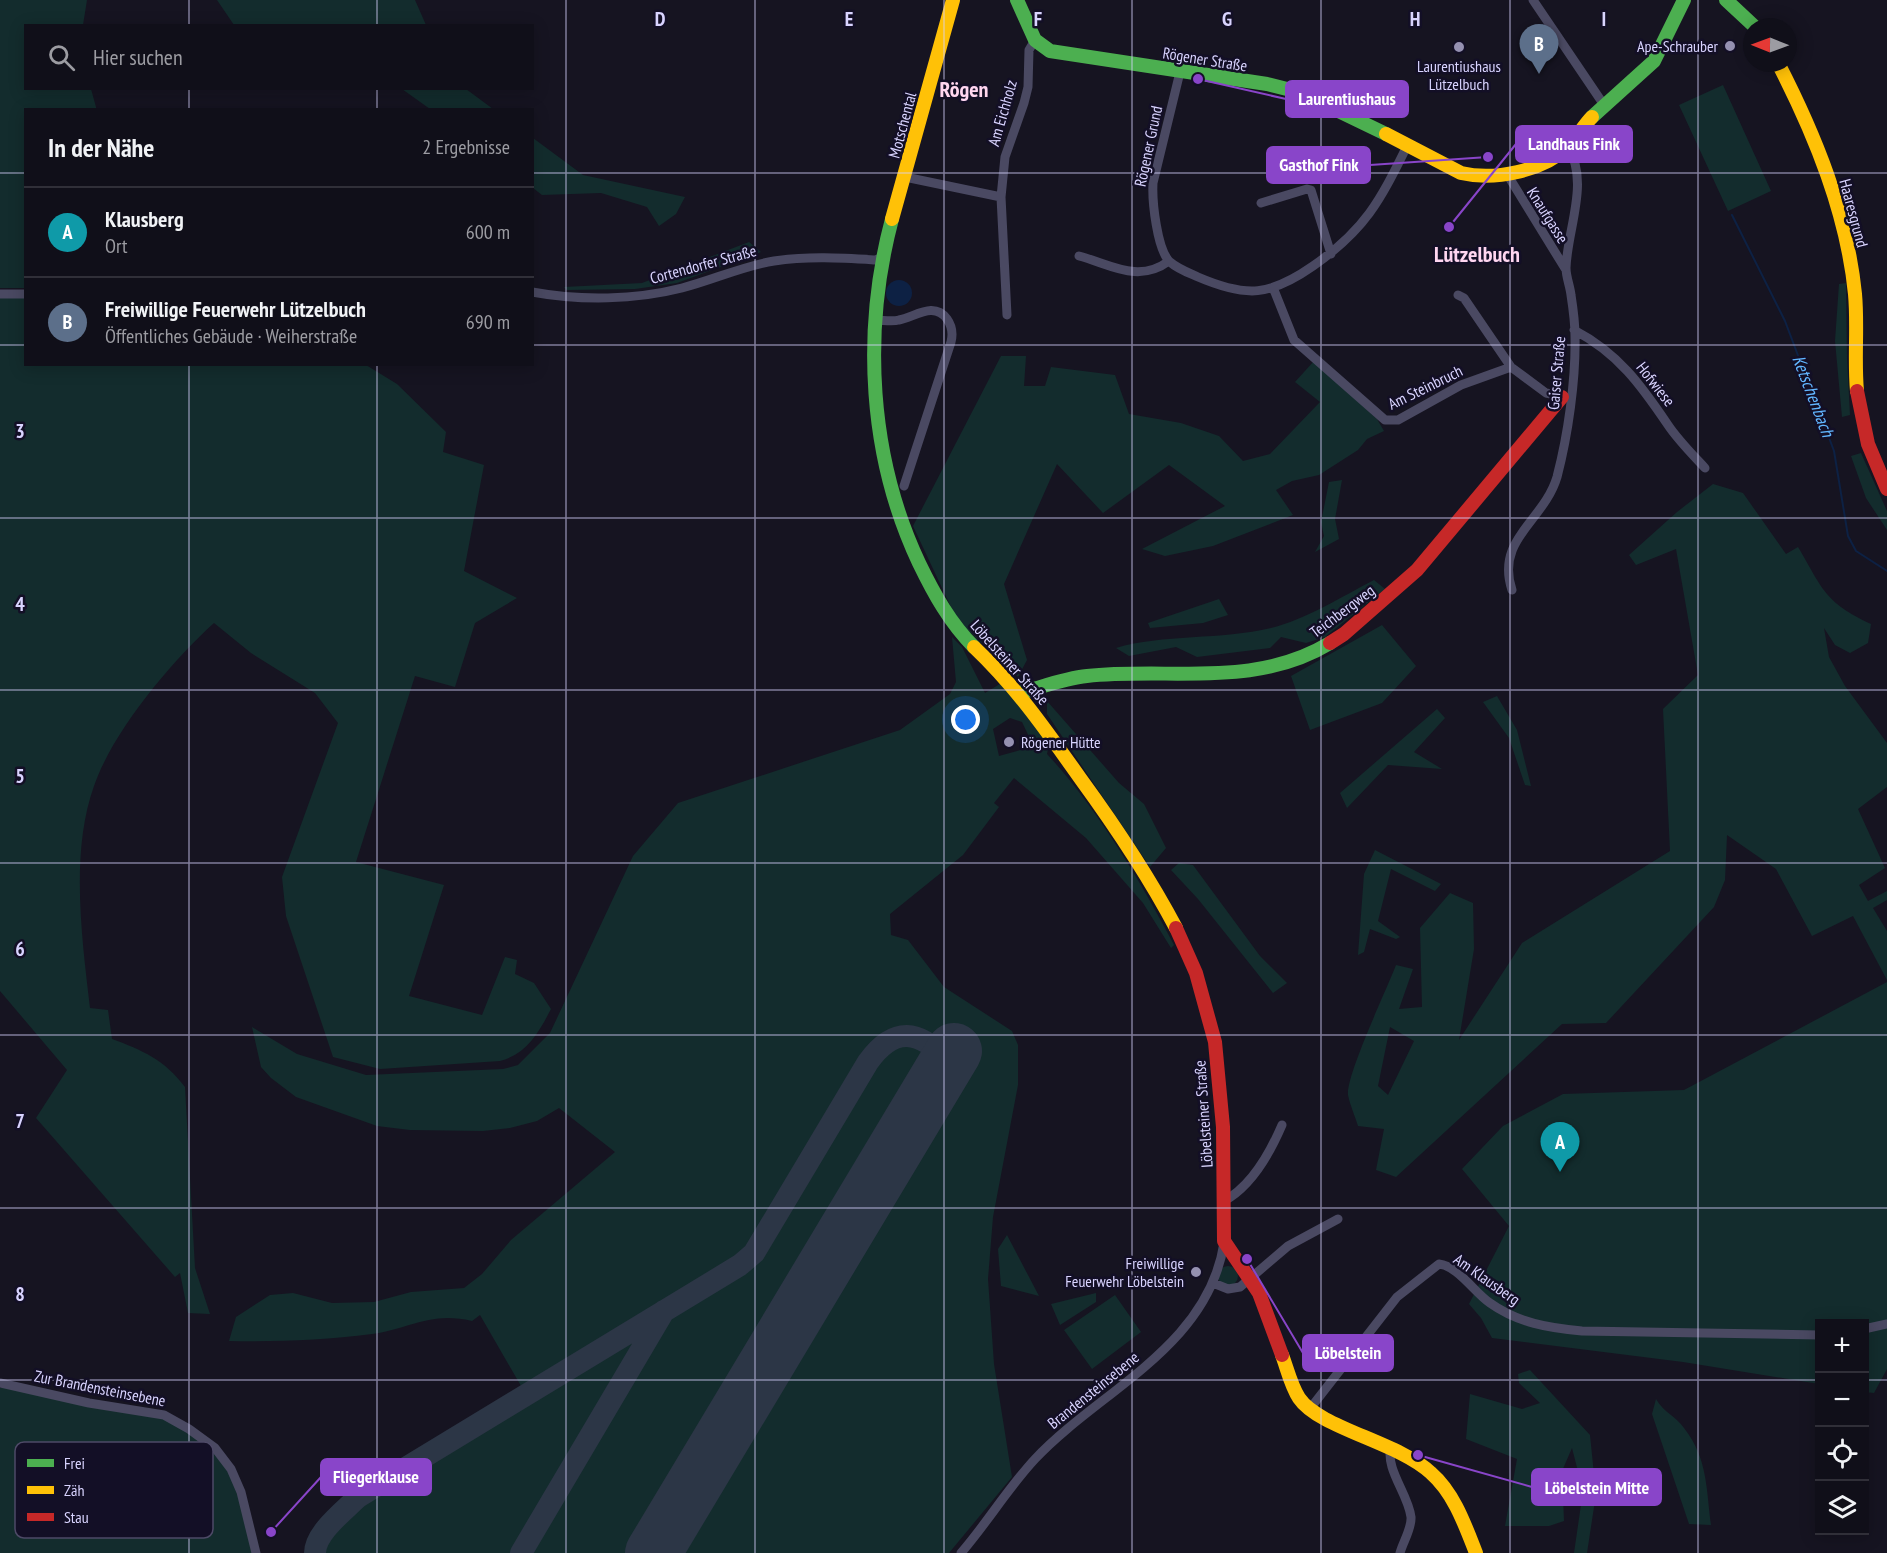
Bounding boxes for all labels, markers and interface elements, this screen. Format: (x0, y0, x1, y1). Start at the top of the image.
text: D (655, 6, 666, 32)
text: E (845, 6, 853, 32)
text: F (1034, 6, 1042, 32)
text: G (1222, 6, 1232, 32)
text: H (1410, 6, 1420, 32)
text: I (1602, 6, 1606, 32)
north arrow (1743, 18, 1797, 72)
search box (24, 24, 534, 90)
pin: B (1520, 25, 1558, 74)
place label: Ape-Schrauber (1637, 36, 1719, 56)
marker: Ape-Schrauber (1723, 39, 1737, 53)
marker: Laurentiushaus Lützelbuch (1452, 40, 1466, 54)
icon: search (45, 41, 78, 74)
street label: Rögener Straße (1161, 42, 1249, 76)
text: Hier suchen (93, 43, 183, 71)
place label: Laurentiushaus Lützelbuch (1417, 56, 1501, 94)
district label: Rögen (939, 75, 989, 103)
street label: Am Eichholz (983, 77, 1021, 148)
callout: Laurentiushaus (1286, 81, 1408, 117)
text: Laurentiushaus (1298, 87, 1396, 110)
street label: Motschental (884, 89, 921, 160)
street label: Rögener Grund (1130, 104, 1166, 188)
callout: Landhaus Fink (1516, 126, 1632, 162)
text: In der Nähe (48, 131, 154, 164)
text: Landhaus Fink (1528, 132, 1620, 155)
text: 2 Ergebnisse (422, 134, 510, 160)
callout: Gasthof Fink (1267, 147, 1370, 183)
text: Gasthof Fink (1279, 153, 1359, 176)
street label: Haaresgrund (1835, 177, 1873, 249)
street label: Knaufgasse (1523, 183, 1573, 247)
text: Klausberg (105, 205, 184, 233)
text: A (62, 219, 73, 245)
text: 600 m (466, 219, 510, 245)
text: Ort (105, 233, 127, 259)
street label: Cortendorfer Straße (648, 240, 758, 288)
district label: Lützelbuch (1434, 240, 1520, 268)
text: Freiwillige Feuerwehr Lützelbuch (105, 295, 366, 323)
text: B (63, 309, 72, 335)
text: 690 m (466, 309, 510, 335)
text: Öffentliches Gebäude · Weiherstraße (105, 323, 357, 349)
street label: Gaiser Straße (1543, 335, 1569, 411)
water label: Ketschenbach (1787, 352, 1840, 441)
street label: Hofwiese (1632, 358, 1680, 410)
street label: Am Steinbruch (1384, 360, 1466, 414)
text: 3 (15, 418, 25, 444)
street label: Teichbergweg (1306, 580, 1378, 642)
text: 4 (15, 591, 25, 617)
street label: Löbelsteiner Straße (967, 615, 1053, 709)
your location (951, 705, 980, 734)
place label: Rögener Hütte (1021, 732, 1101, 752)
marker: Rögener Hütte (1002, 735, 1016, 749)
text: 5 (15, 763, 25, 789)
text: 6 (15, 936, 25, 962)
street label: Löbelsteiner Straße (1189, 1060, 1217, 1168)
text: 7 (15, 1108, 25, 1134)
pin: A (1540, 1122, 1580, 1172)
street label: Am Klausberg (1450, 1249, 1524, 1309)
place label: Freiwillige Feuerwehr Löbelstein (1065, 1253, 1184, 1291)
marker: Freiwillige Feuerwehr Löbelstein (1189, 1265, 1203, 1279)
text: 8 (15, 1281, 25, 1307)
map controls (1815, 1319, 1869, 1535)
button: + (1815, 1319, 1869, 1373)
callout: Löbelstein (1303, 1335, 1393, 1371)
text: Löbelstein (1315, 1341, 1381, 1364)
street label: Brandensteinsebene (1043, 1347, 1143, 1433)
street label: Zur Brandensteinsebene (33, 1365, 167, 1411)
button: − (1815, 1373, 1869, 1427)
button: locate (1815, 1427, 1869, 1481)
legend (15, 1442, 213, 1538)
text: Frei (64, 1453, 85, 1473)
callout: Fliegerklause (321, 1459, 431, 1495)
text: Fliegerklause (333, 1465, 419, 1488)
callout: Löbelstein Mitte (1532, 1469, 1661, 1505)
text: Löbelstein Mitte (1545, 1476, 1649, 1499)
text: Zäh (64, 1480, 84, 1500)
button: layers (1815, 1481, 1869, 1535)
text: Stau (64, 1507, 89, 1527)

